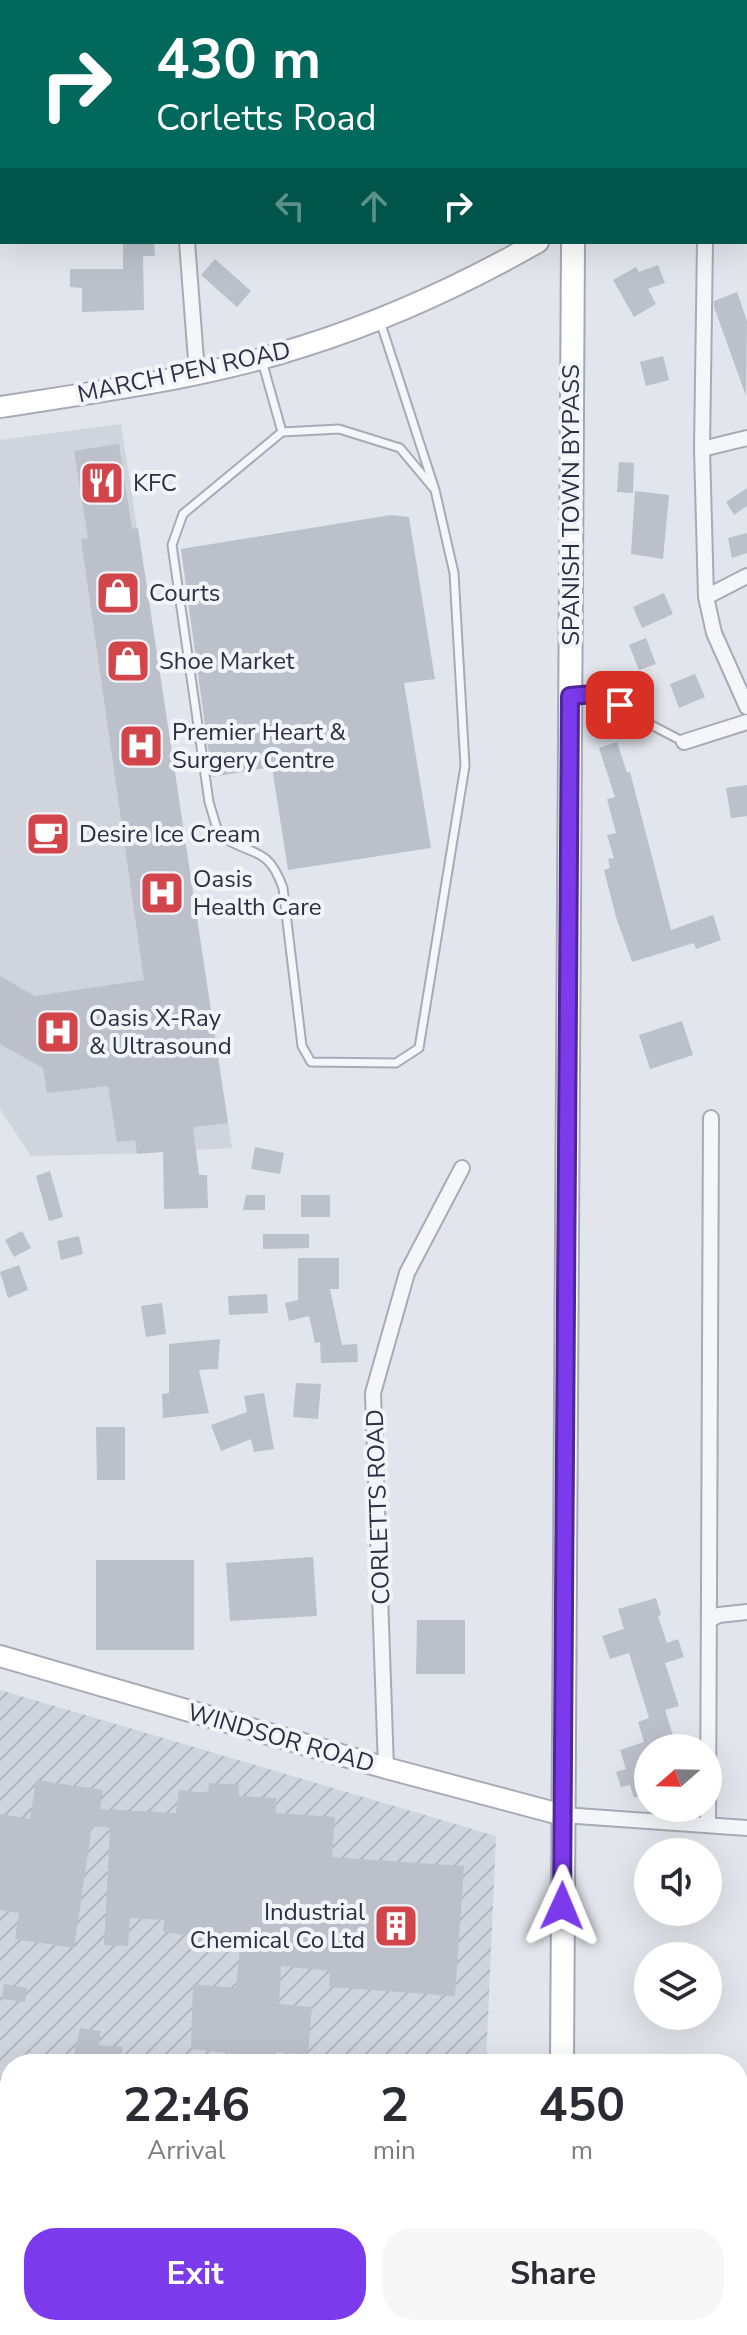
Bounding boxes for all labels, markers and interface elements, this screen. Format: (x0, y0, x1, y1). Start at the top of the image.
text: 430 m (156, 21, 321, 98)
icon: right (24, 32, 128, 136)
text: Corletts Road (156, 94, 377, 143)
icon: left (268, 184, 312, 228)
icon: ahead (352, 184, 396, 228)
icon: right (436, 184, 480, 228)
street label: MARCH PEN ROAD (75, 334, 293, 410)
street label: SPANISH TOWN BYPASS (555, 364, 587, 646)
restaurant icon: KFC (78, 459, 126, 507)
place label: KFC (133, 467, 177, 499)
shop icon: Courts (94, 569, 142, 617)
place label: Courts (149, 577, 220, 609)
shop icon: Shoe Market (104, 637, 152, 685)
place label: Shoe Market (159, 645, 295, 677)
pin (586, 671, 654, 739)
icon: arrive (598, 683, 642, 727)
place label: Premier Heart & Surgery Centre (172, 716, 346, 776)
hospital icon: Premier Heart & Surgery Centre (117, 722, 165, 770)
cafe icon: Desire Ice Cream (24, 810, 72, 858)
place label: Desire Ice Cream (79, 818, 261, 850)
place label: Oasis Health Care (193, 863, 322, 923)
hospital icon: Oasis Health Care (138, 869, 186, 917)
place label: Oasis X-Ray & Ultrasound (89, 1002, 232, 1062)
hospital icon: Oasis X-Ray & Ultrasound (34, 1008, 82, 1056)
street label: CORLETTS ROAD (359, 1409, 397, 1605)
street label: WINDSOR ROAD (184, 1696, 378, 1780)
north arrow (634, 1734, 722, 1822)
map controls (634, 1734, 722, 2030)
button: sound (634, 1838, 722, 1926)
position arrow (520, 1864, 604, 1948)
place label: Industrial Chemical Co Ltd (190, 1896, 365, 1956)
building icon: Industrial Chemical Co Ltd (372, 1902, 420, 1950)
button: layers (634, 1942, 722, 2030)
text: 22:46 (123, 2072, 250, 2138)
text: 2 (380, 2072, 409, 2138)
text: 450 (539, 2072, 625, 2138)
text: Arrival (147, 2133, 226, 2168)
text: min (373, 2133, 416, 2168)
text: m (571, 2133, 593, 2168)
button: Exit (24, 2228, 366, 2320)
button: Share (382, 2228, 724, 2320)

